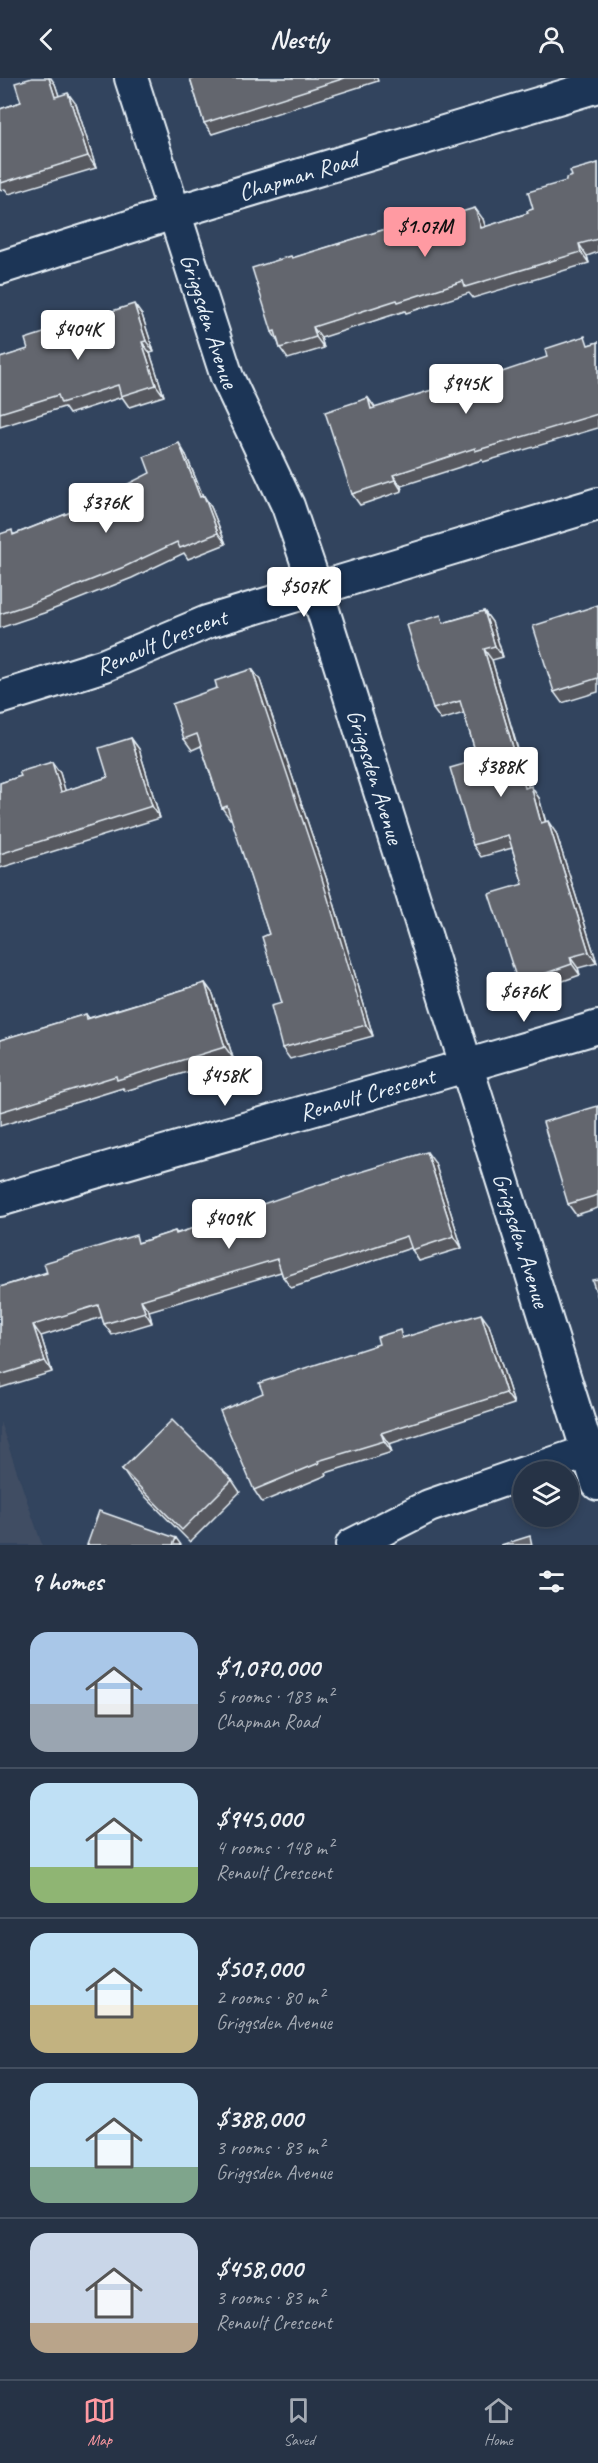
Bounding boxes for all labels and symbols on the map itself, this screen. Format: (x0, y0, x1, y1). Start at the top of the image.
street label: Chapman Road (235, 143, 365, 208)
pin: $1.07M (376, 207, 474, 258)
street label: Griggsden Avenue (173, 250, 246, 395)
pin: $404K (36, 310, 120, 361)
pin: $945K (424, 364, 508, 415)
pin: $376K (64, 483, 148, 534)
pin: $507K (262, 567, 346, 618)
street label: Renault Crescent (92, 601, 232, 682)
street label: Griggsden Avenue (340, 706, 411, 850)
pin: $388K (459, 747, 543, 798)
pin: $676K (482, 972, 566, 1023)
pin: $458K (183, 1056, 267, 1107)
street label: Renault Crescent (296, 1060, 440, 1128)
street label: Griggsden Avenue (486, 1169, 557, 1313)
pin: $409K (187, 1199, 271, 1250)

